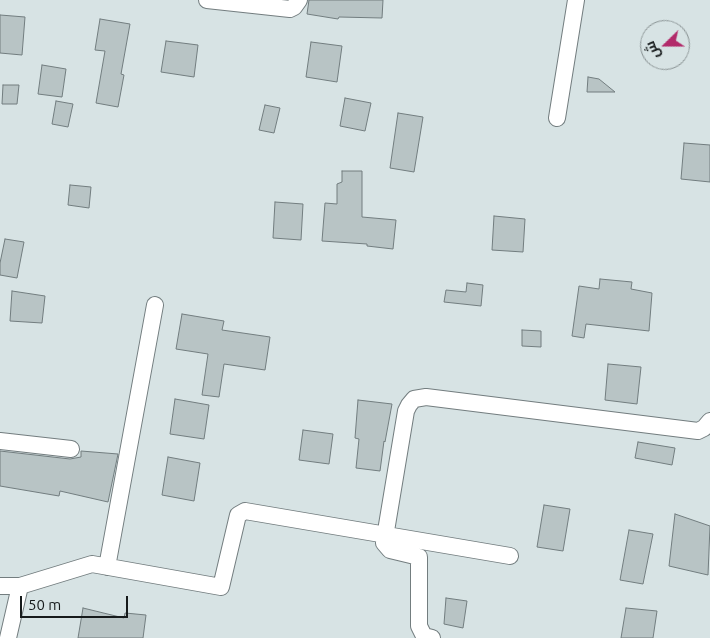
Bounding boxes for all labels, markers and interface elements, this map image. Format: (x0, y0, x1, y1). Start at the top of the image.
north arrow (640, 20, 690, 70)
text: ش (641, 39, 663, 62)
scale bar (22, 586, 130, 618)
text: 50 m (28, 596, 61, 613)

